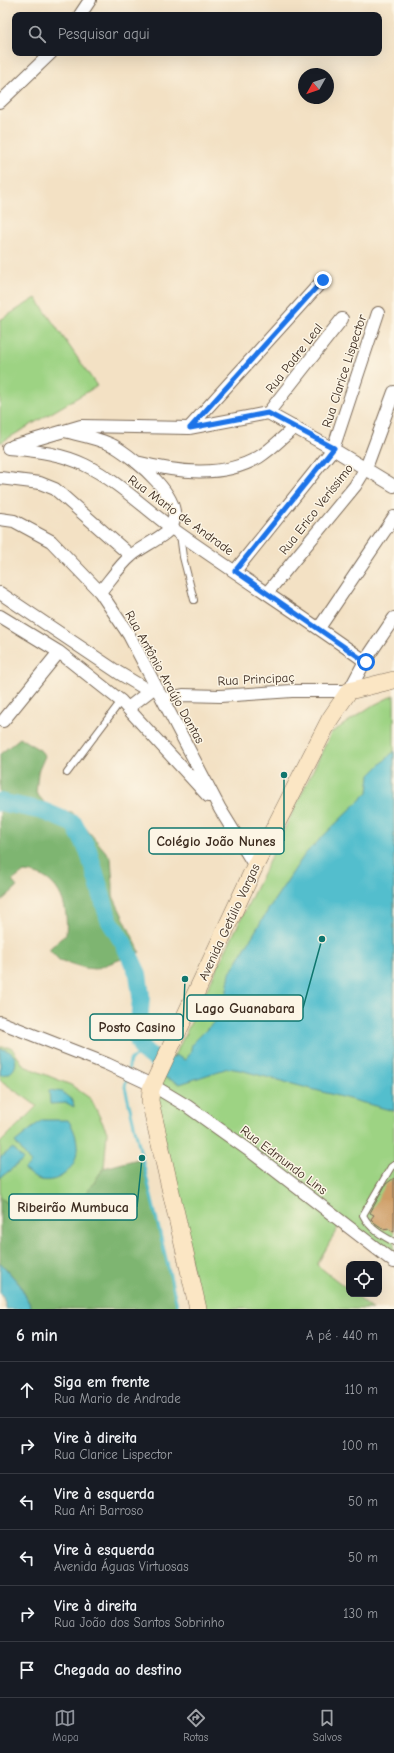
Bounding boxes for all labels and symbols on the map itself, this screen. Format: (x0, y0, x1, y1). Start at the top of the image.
north arrow (298, 68, 334, 104)
route end (314, 271, 332, 289)
street label: Rua Clarice Lispector (319, 312, 370, 429)
street label: Rua Padre Leal (262, 320, 326, 396)
street label: Rua Erico Veríssimo (276, 461, 356, 557)
street label: Rua Mario de Andrade (125, 472, 237, 559)
street label: Rua Antônio Araújo Dantas (122, 608, 208, 746)
route start (357, 653, 375, 671)
street label: Rua Principaç (217, 669, 295, 689)
callout: Colégio João Nunes (149, 828, 284, 854)
text: Colégio João Nunes (156, 833, 276, 850)
street label: Avenida Getúlio Vargas (195, 861, 263, 983)
callout: Lago Guanabara (187, 995, 303, 1021)
text: Lago Guanabara (195, 1000, 295, 1017)
callout: Posto Casino (90, 1014, 183, 1040)
text: Posto Casino (98, 1019, 176, 1036)
street label: Rua Edmundo Lins (238, 1122, 330, 1198)
callout: Ribeirão Mumbuca (9, 1194, 137, 1220)
text: Ribeirão Mumbuca (17, 1199, 129, 1216)

